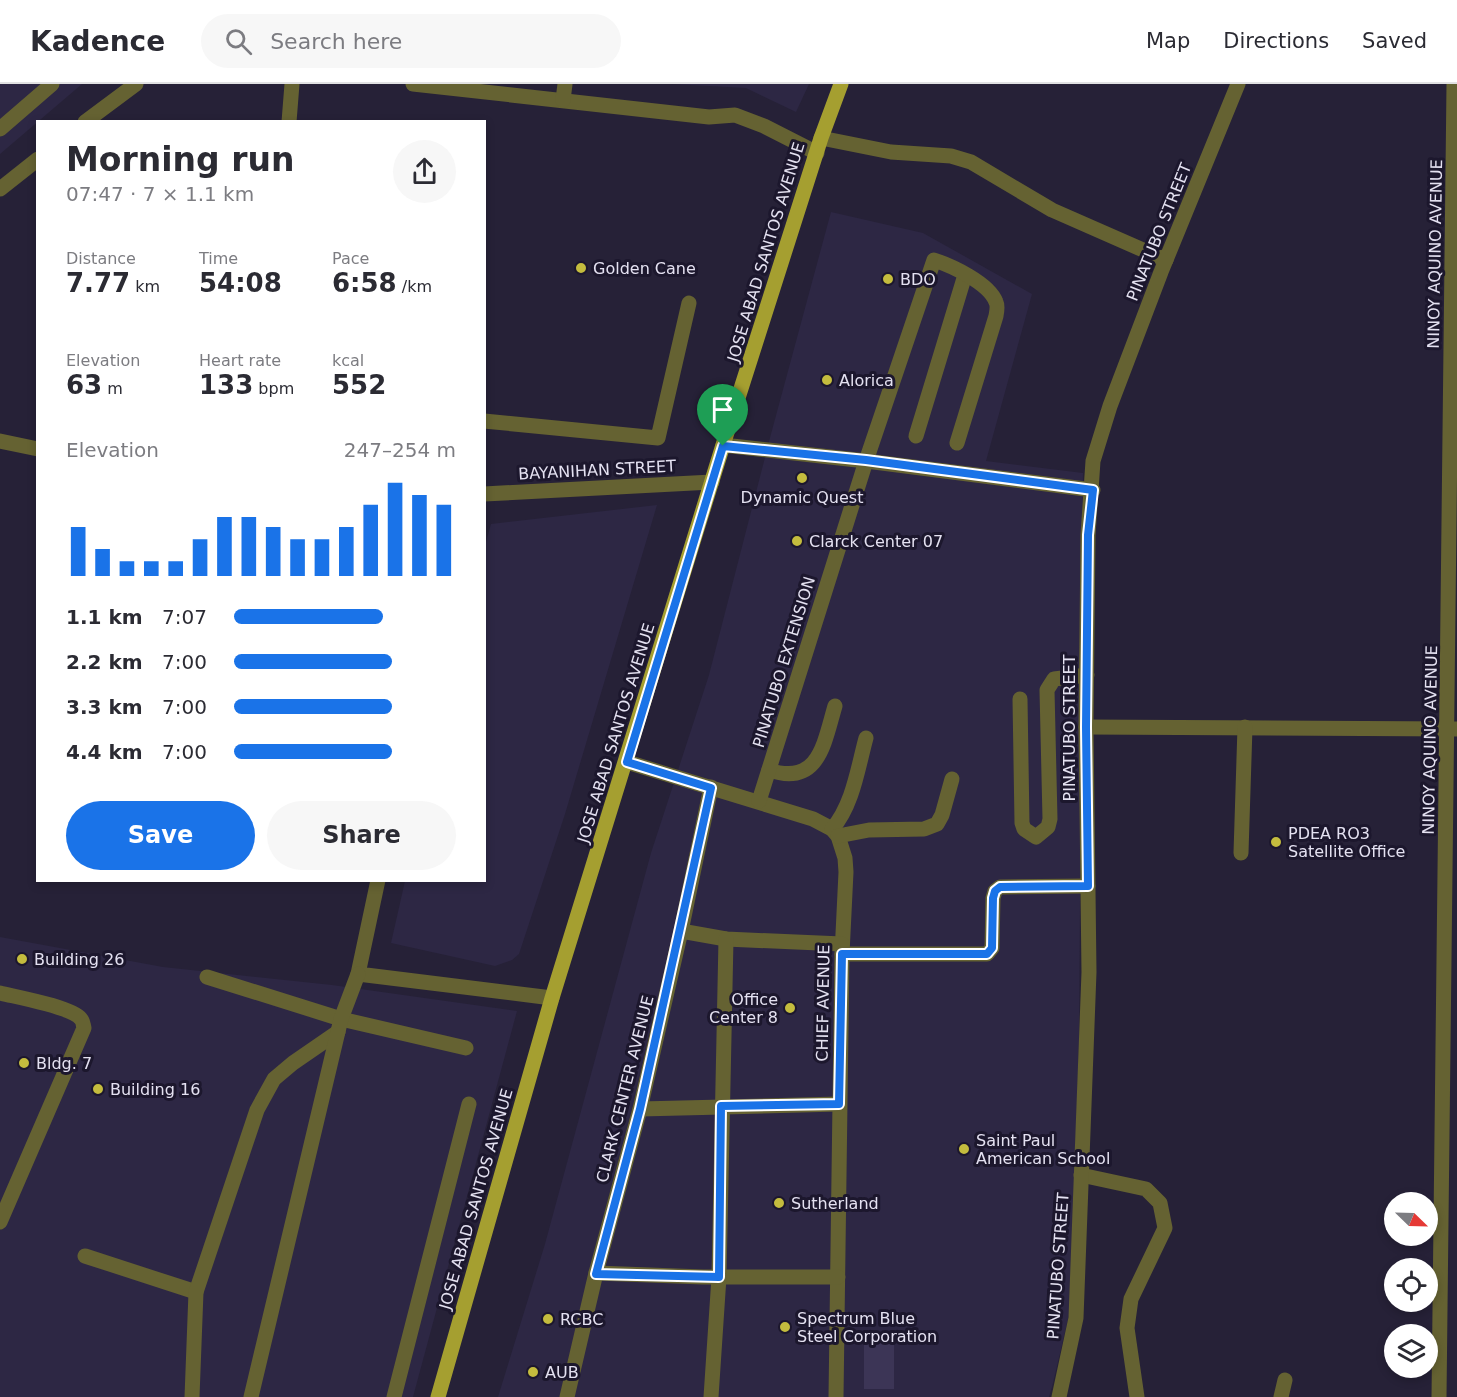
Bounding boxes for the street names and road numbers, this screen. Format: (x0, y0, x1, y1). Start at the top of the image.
street label: JOSE ABAD SANTOS AVENUE (723, 140, 809, 365)
street label: NINOY AQUINO AVENUE (1424, 159, 1446, 349)
street label: PINATUBO STREET (1123, 160, 1195, 304)
street label: BAYANIHAN STREET (518, 456, 677, 484)
street label: PINATUBO EXTENSION (749, 574, 819, 750)
street label: JOSE ABAD SANTOS AVENUE (573, 621, 659, 846)
street label: NINOY AQUINO AVENUE (1419, 645, 1441, 835)
street label: PINATUBO STREET (1060, 654, 1079, 801)
street label: CHIEF AVENUE (812, 944, 834, 1062)
street label: CLARK CENTER AVENUE (593, 993, 657, 1185)
street label: JOSE ABAD SANTOS AVENUE (435, 1086, 517, 1312)
street label: PINATUBO STREET (1043, 1192, 1073, 1340)

